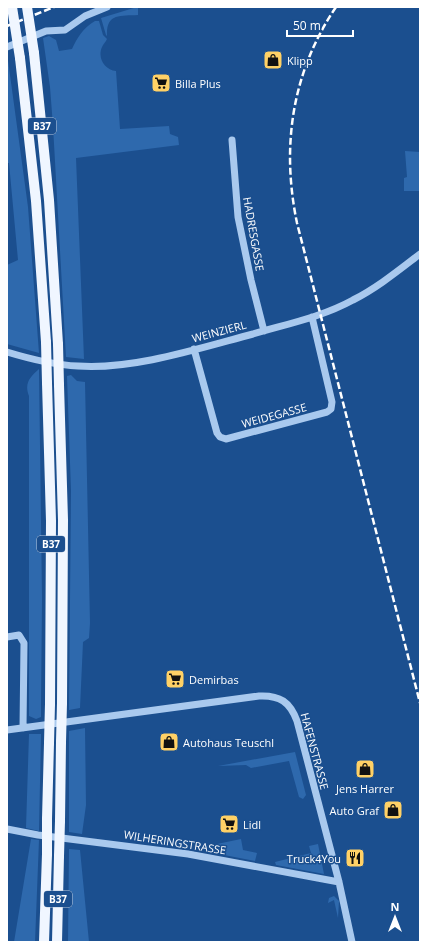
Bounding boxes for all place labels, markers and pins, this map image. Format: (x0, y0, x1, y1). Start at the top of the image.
shop icon: Klipp (262, 49, 284, 71)
place label: Klipp (287, 53, 313, 68)
supermarket icon: Billa Plus (150, 72, 172, 94)
place label: Billa Plus (175, 76, 221, 91)
supermarket icon: Demirbas (164, 668, 186, 690)
place label: Demirbas (189, 672, 239, 687)
shop icon: Autohaus Teuschl (158, 731, 180, 753)
place label: Autohaus Teuschl (183, 735, 274, 750)
shop icon: Jens Harrer (354, 758, 376, 780)
place label: Jens Harrer (335, 781, 394, 796)
shop icon: Auto Graf (382, 799, 404, 821)
place label: Auto Graf (330, 803, 380, 818)
supermarket icon: Lidl (218, 813, 240, 835)
place label: Lidl (243, 817, 261, 832)
restaurant icon: Truck4You (344, 847, 366, 869)
place label: Truck4You (287, 851, 341, 866)

